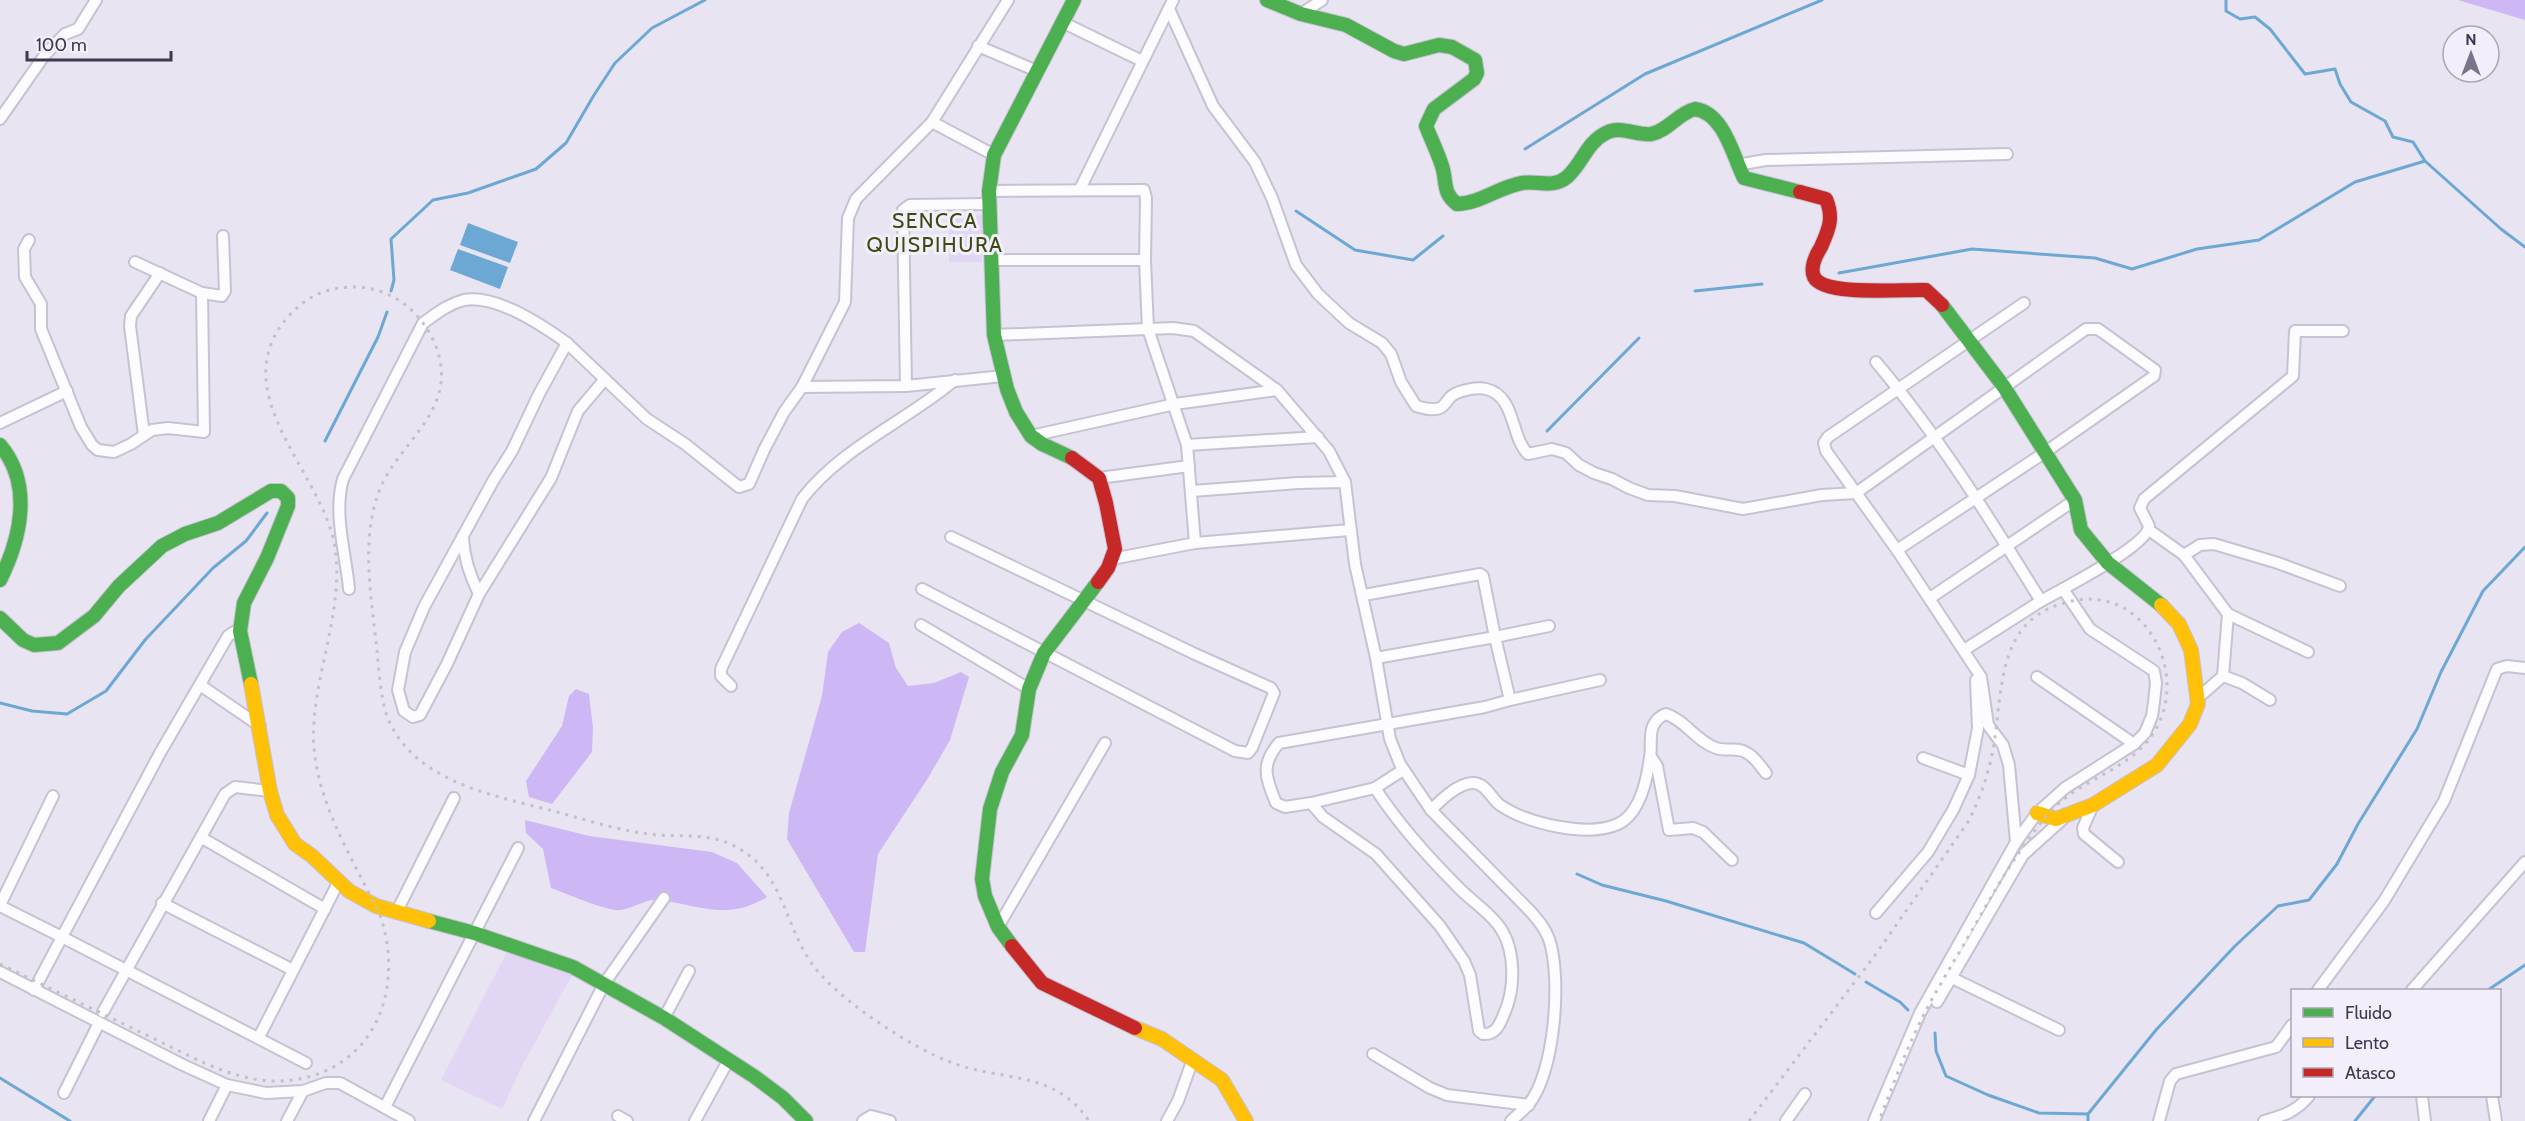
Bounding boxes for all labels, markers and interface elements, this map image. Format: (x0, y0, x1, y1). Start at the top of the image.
scale bar (27, 24, 171, 62)
north arrow (2441, 24, 2501, 84)
text: N (2465, 30, 2477, 49)
text: 100 m (36, 34, 87, 56)
district label: SENCCA QUISPIHURA (867, 208, 1004, 257)
legend (2291, 989, 2501, 1097)
text: Fluido (2345, 1002, 2392, 1024)
text: Lento (2345, 1032, 2389, 1054)
text: Atasco (2345, 1062, 2396, 1084)

